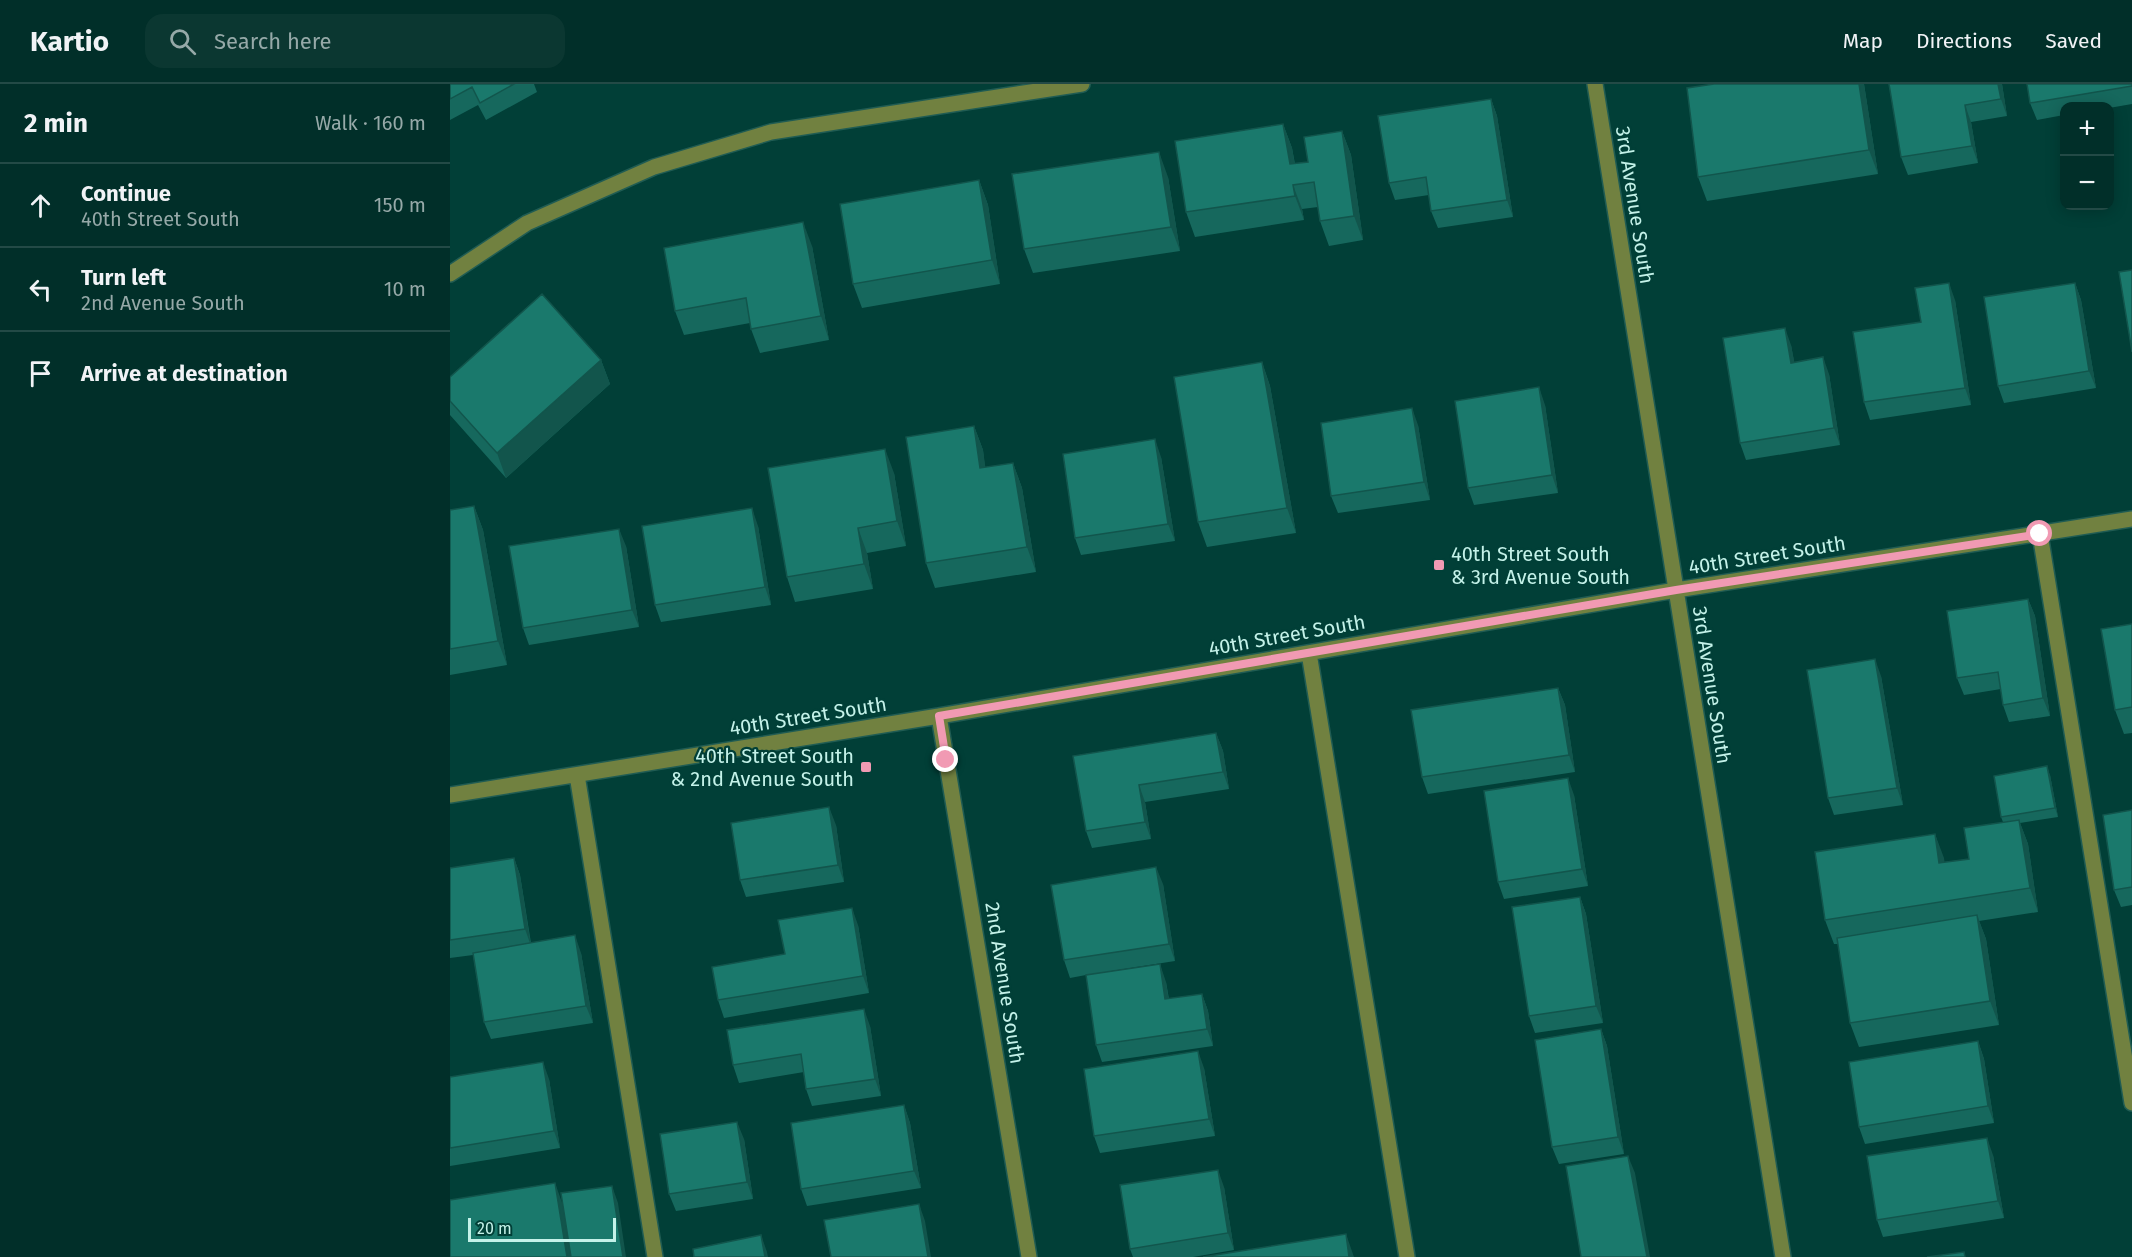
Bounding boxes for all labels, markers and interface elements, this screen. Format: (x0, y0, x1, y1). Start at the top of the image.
search box (145, 14, 565, 68)
text: Kartio (30, 25, 109, 58)
icon: search (166, 25, 199, 58)
text: Search here (214, 28, 332, 55)
text: Map (1843, 28, 1883, 54)
text: Directions (1916, 28, 2012, 54)
text: Saved (2045, 28, 2102, 54)
map controls (2060, 102, 2114, 210)
button: + (2060, 102, 2114, 156)
text: 2 min (24, 108, 88, 139)
text: Walk · 160 m (315, 111, 426, 135)
street label: 3rd Avenue South (1611, 125, 1659, 285)
button: − (2060, 156, 2114, 210)
text: Continue (81, 180, 171, 207)
icon: ahead (24, 189, 57, 222)
text: 150 m (374, 193, 426, 217)
text: 40th Street South (81, 207, 240, 231)
text: Turn left (81, 264, 166, 291)
icon: left (24, 273, 57, 306)
text: 10 m (384, 277, 426, 301)
text: 2nd Avenue South (81, 291, 245, 315)
icon: arrive (24, 357, 57, 390)
text: Arrive at destination (81, 360, 288, 387)
route start (2026, 520, 2052, 546)
street label: 40th Street South (1687, 531, 1847, 579)
place label: 40th Street South & 3rd Avenue South (1451, 542, 1630, 589)
marker: 40th Street South & 3rd Avenue South (1432, 558, 1446, 572)
street label: 3rd Avenue South (1688, 605, 1736, 765)
street label: 40th Street South (1207, 609, 1367, 661)
street label: 40th Street South (728, 692, 888, 740)
place label: 40th Street South & 2nd Avenue South (670, 744, 854, 791)
route end (932, 746, 958, 772)
marker: 40th Street South & 2nd Avenue South (859, 760, 873, 774)
street label: 2nd Avenue South (980, 900, 1030, 1066)
scale bar (468, 1215, 616, 1242)
text: 20 m (477, 1219, 512, 1238)

